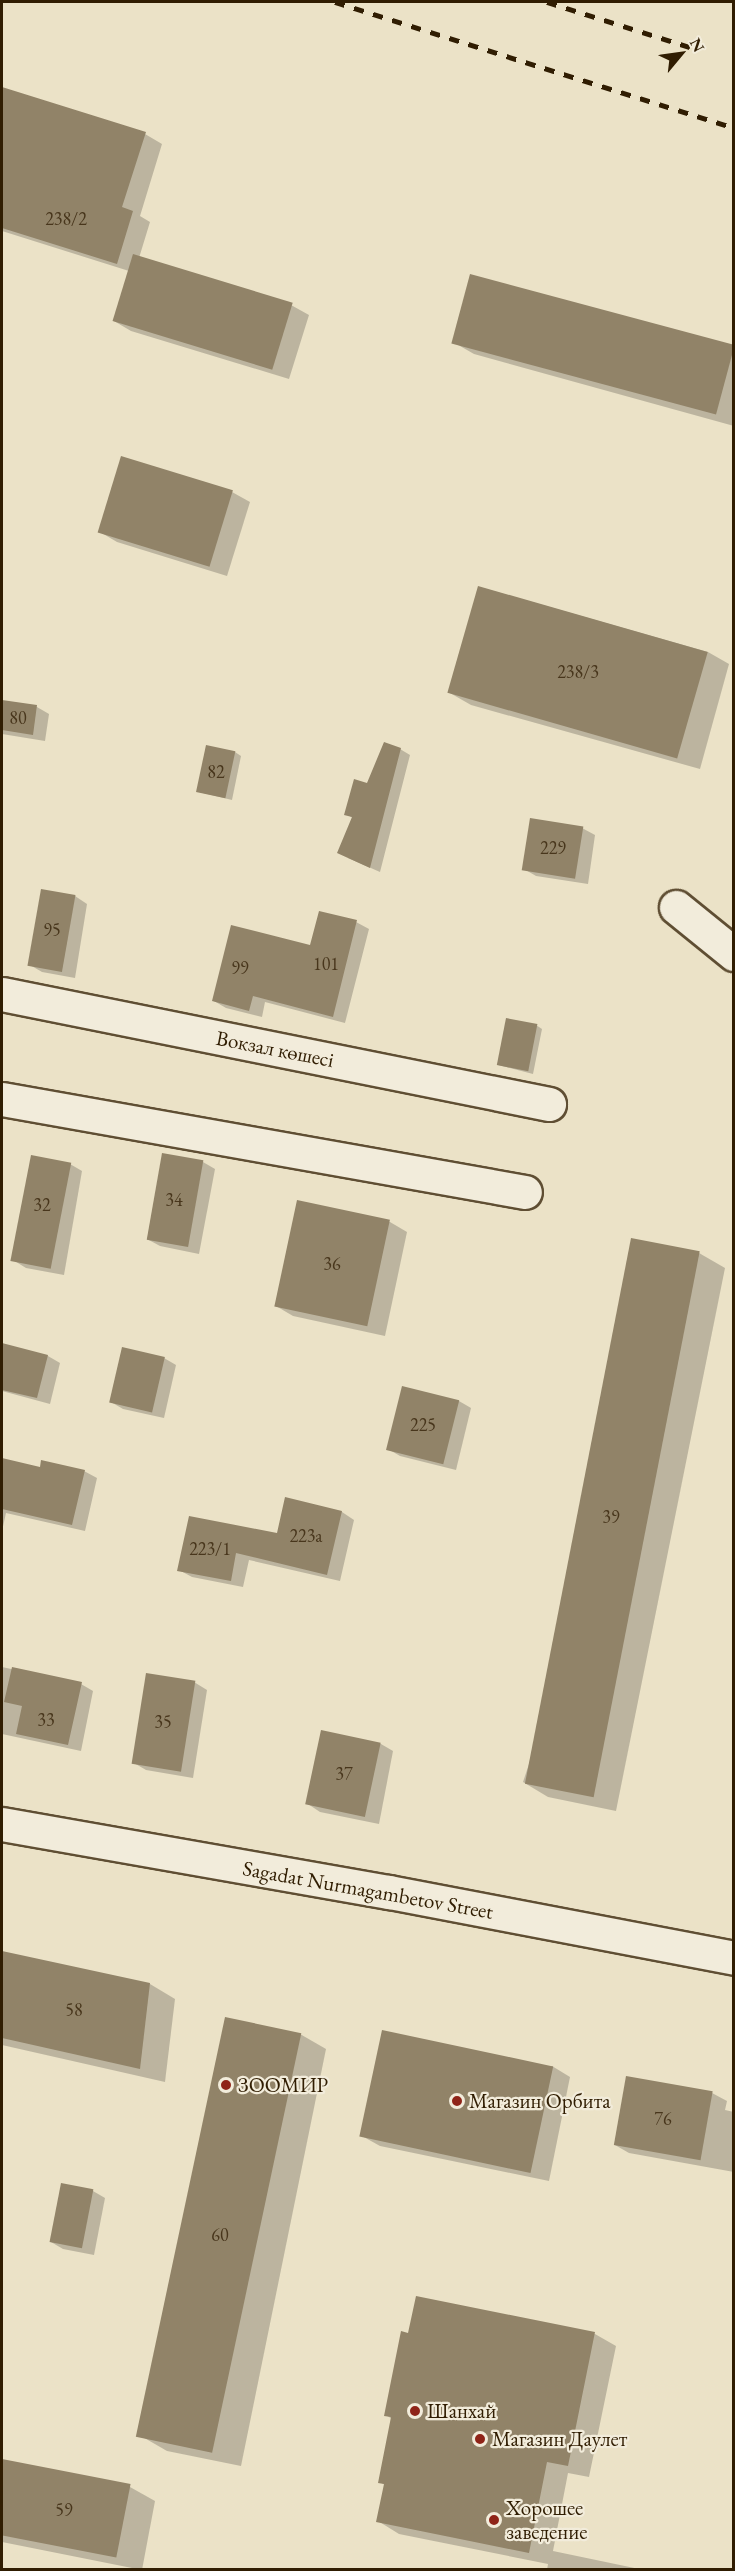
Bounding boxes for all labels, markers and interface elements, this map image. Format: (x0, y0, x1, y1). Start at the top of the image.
north arrow (651, 24, 711, 84)
text: N (685, 34, 710, 56)
house number: 238/2 (45, 208, 87, 230)
house number: 238/3 (557, 661, 599, 683)
house number: 80 (9, 707, 27, 729)
house number: 82 (207, 761, 225, 783)
house number: 229 (540, 837, 566, 859)
house number: 95 (43, 919, 61, 941)
house number: 101 (313, 953, 339, 975)
house number: 99 (231, 957, 249, 979)
street label: Вокзал көшесі (214, 1025, 336, 1073)
house number: 34 (165, 1189, 183, 1211)
house number: 32 (33, 1194, 51, 1216)
house number: 36 (323, 1253, 341, 1275)
house number: 225 (410, 1414, 436, 1436)
house number: 39 (602, 1506, 620, 1528)
house number: 223а (289, 1525, 323, 1547)
house number: 223/1 (189, 1538, 231, 1560)
house number: 33 (37, 1709, 55, 1731)
house number: 35 (154, 1711, 172, 1733)
house number: 37 (335, 1763, 353, 1785)
street label: Sagadat Nurmagambetov Street (241, 1856, 495, 1924)
house number: 58 (65, 1999, 83, 2021)
place label: ЗООМИР (238, 2072, 328, 2098)
marker: ЗООМИР (219, 2078, 233, 2092)
place label: Магазин Орбита (469, 2088, 611, 2114)
marker: Магазин Орбита (450, 2094, 464, 2108)
house number: 76 (654, 2108, 672, 2130)
house number: 60 (211, 2224, 229, 2246)
place label: Шанхай (427, 2398, 496, 2424)
marker: Шанхай (408, 2404, 422, 2418)
place label: Магазин Даулет (492, 2426, 627, 2452)
marker: Магазин Даулет (473, 2432, 487, 2446)
place label: Хорошее заведение (506, 2495, 587, 2545)
house number: 59 (55, 2499, 73, 2521)
marker: Хорошее заведение (487, 2513, 501, 2527)

